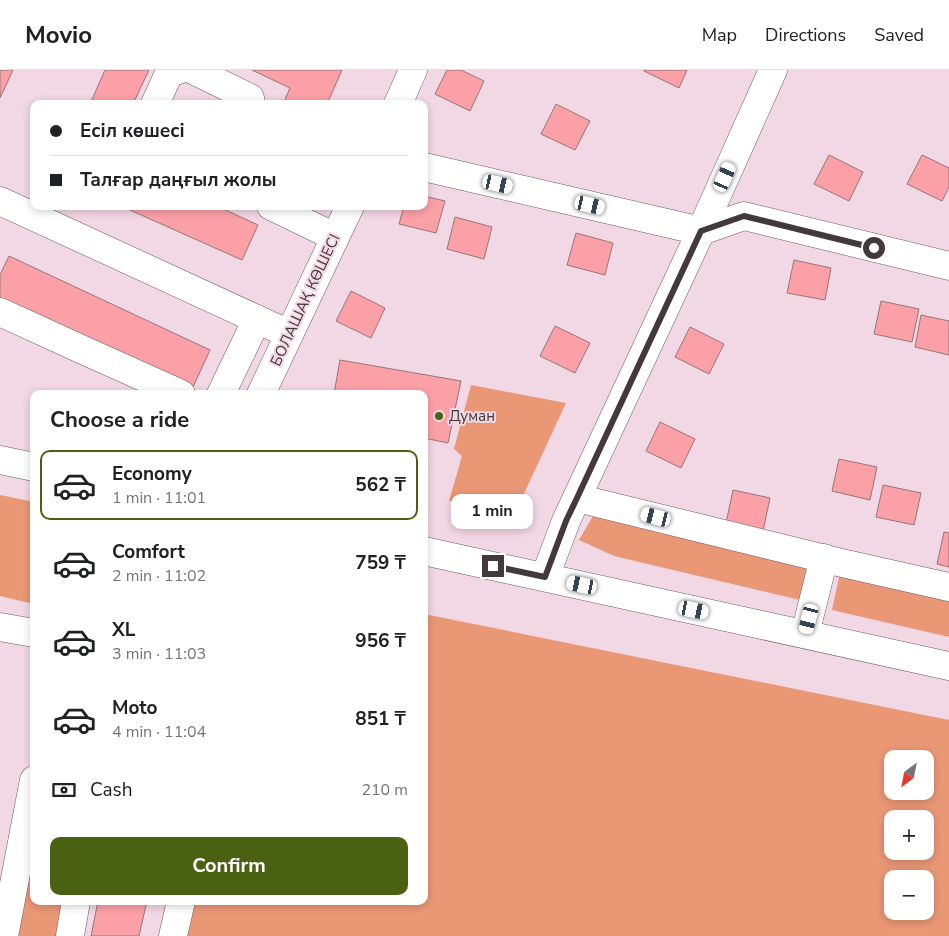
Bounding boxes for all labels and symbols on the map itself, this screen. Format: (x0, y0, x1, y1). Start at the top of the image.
car (712, 160, 737, 194)
car (481, 173, 514, 195)
car (573, 194, 606, 216)
street label: БОЛАШАҚ КӨШЕСІ (266, 231, 344, 369)
route start (863, 237, 885, 259)
place label: Думан (449, 406, 495, 426)
marker: Думан (433, 410, 445, 422)
callout: 1 min (452, 494, 534, 528)
car (639, 506, 672, 528)
route end (482, 555, 504, 577)
car (565, 575, 598, 595)
car (677, 600, 710, 620)
car (798, 603, 819, 635)
north arrow (884, 750, 934, 800)

